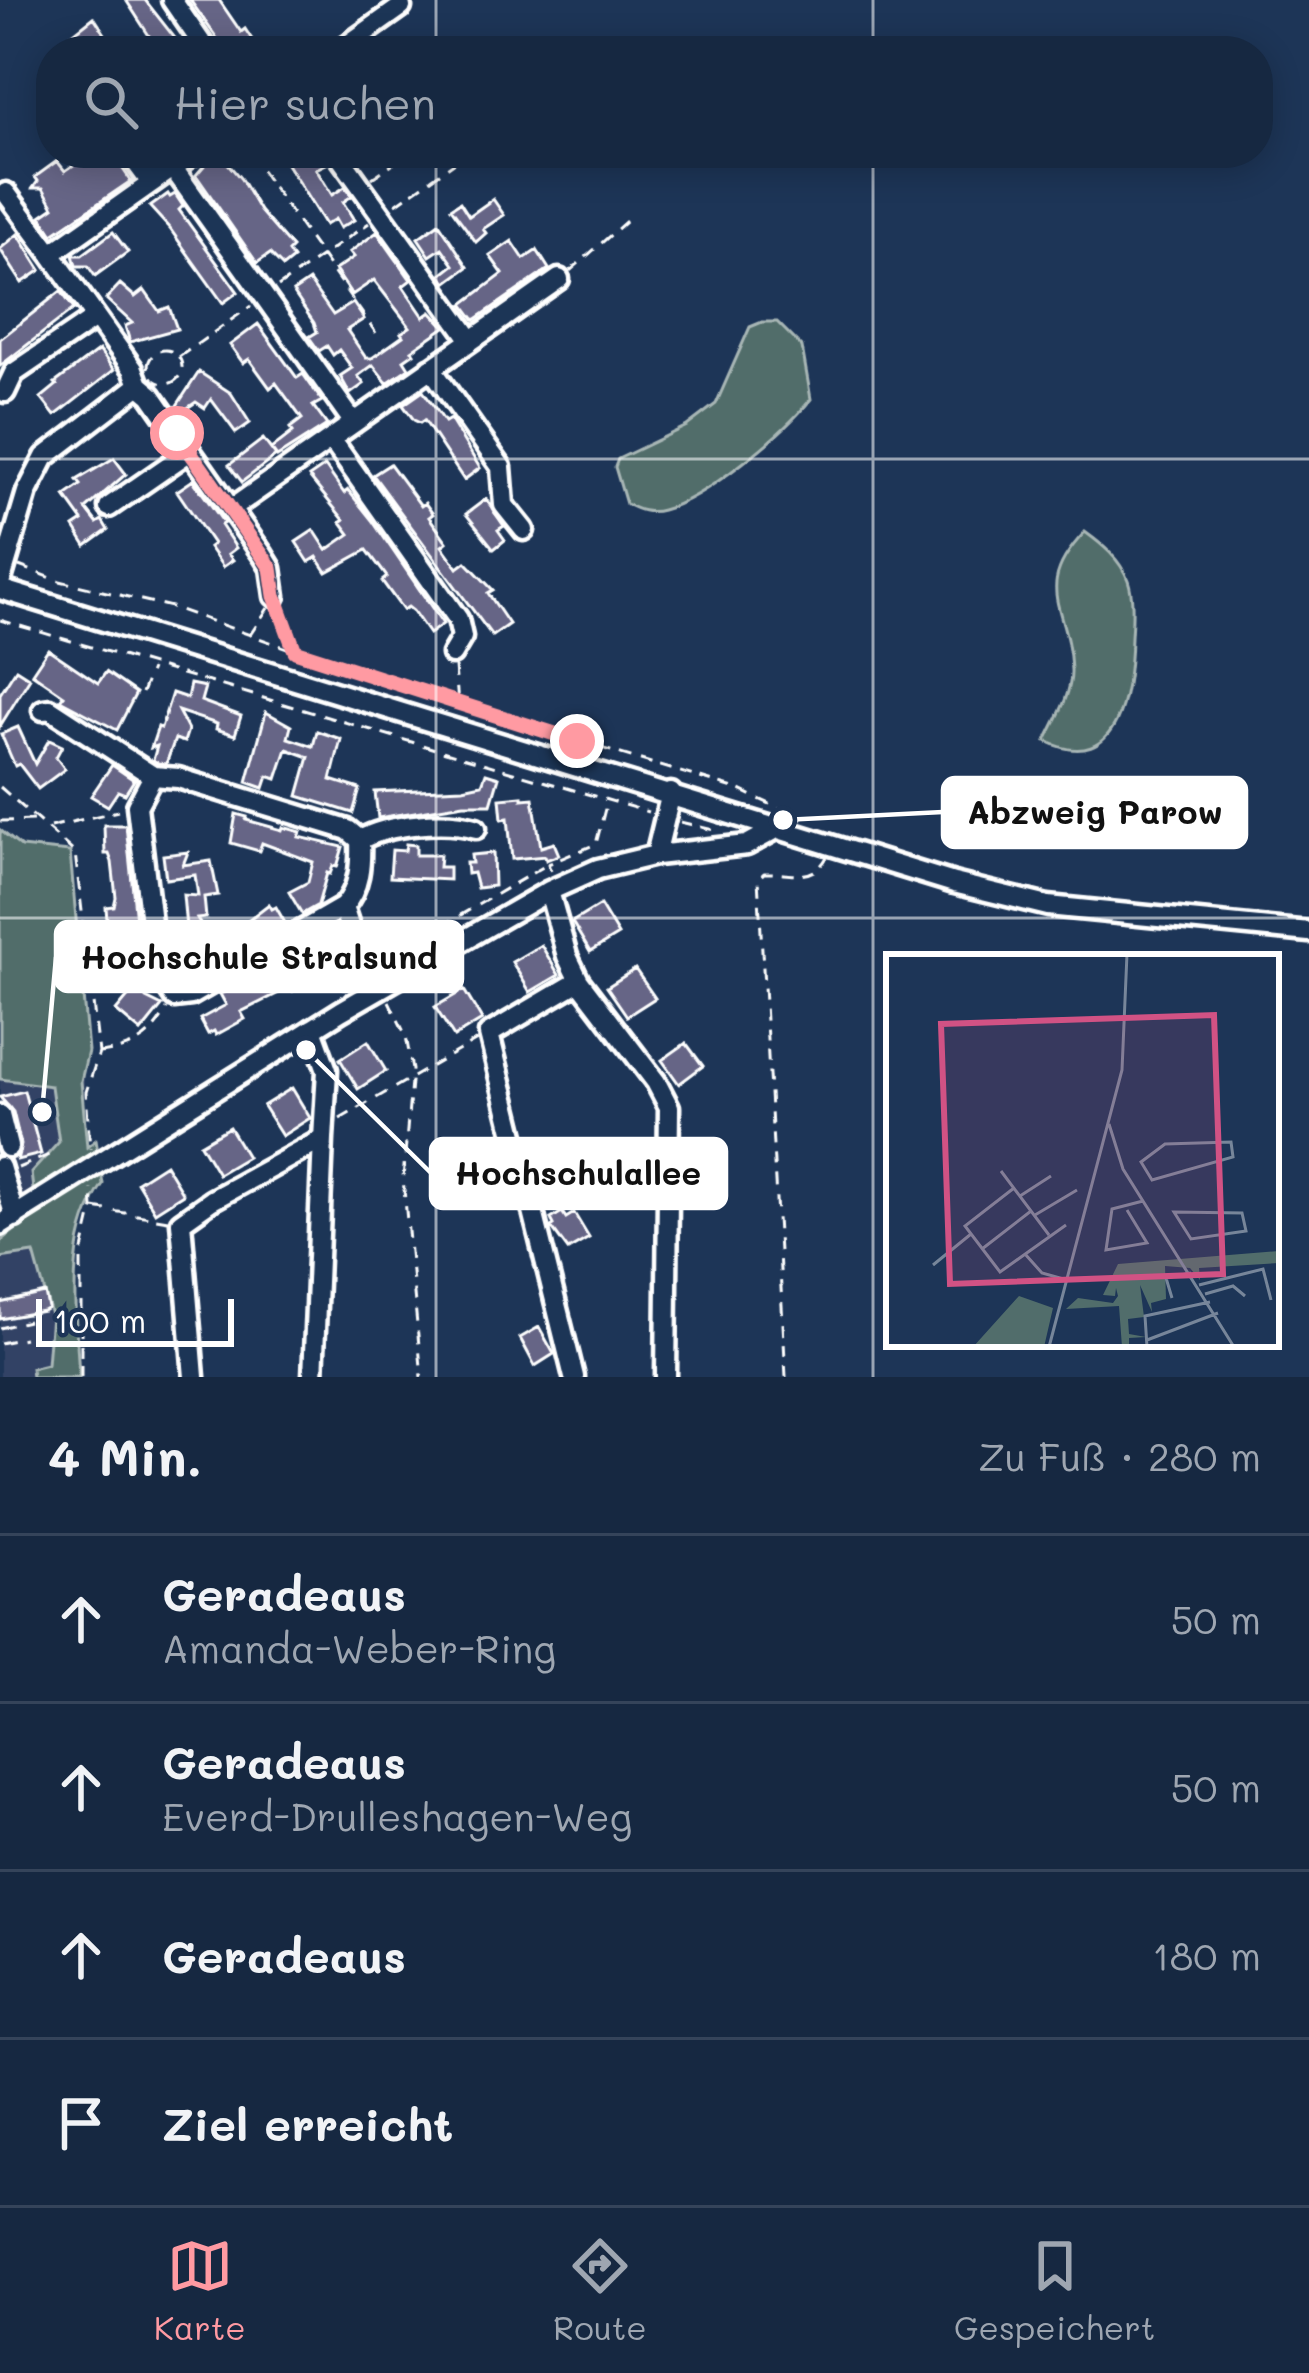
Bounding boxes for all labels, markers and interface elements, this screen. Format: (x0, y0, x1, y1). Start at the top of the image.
search box (36, 36, 1273, 168)
icon: search (78, 69, 144, 135)
text: Hier suchen (174, 73, 436, 131)
route start (150, 406, 204, 460)
route end (550, 714, 604, 768)
callout: Abzweig Parow (943, 778, 1246, 847)
text: Abzweig Parow (967, 789, 1223, 832)
callout: Hochschule Stralsund (56, 922, 462, 991)
text: Hochschule Stralsund (80, 934, 438, 977)
inset map (886, 954, 1279, 1347)
callout: Hochschulallee (431, 1139, 726, 1208)
text: Hochschulallee (455, 1150, 701, 1193)
scale bar (36, 1293, 234, 1346)
text: 100 m (54, 1298, 146, 1341)
text: 4 Min. (48, 1422, 202, 1489)
text: Zu Fuß · 280 m (978, 1430, 1261, 1481)
text: Geradeaus (162, 1564, 406, 1622)
icon: ahead (48, 1586, 114, 1652)
text: 50 m (1171, 1593, 1261, 1644)
text: Amanda-Weber-Ring (162, 1622, 556, 1673)
text: Geradeaus (162, 1732, 406, 1790)
icon: ahead (48, 1754, 114, 1820)
text: 50 m (1171, 1761, 1261, 1812)
text: Everd-Drulleshagen-Weg (162, 1790, 632, 1841)
icon: ahead (48, 1922, 114, 1988)
text: Geradeaus (162, 1926, 406, 1984)
text: 180 m (1152, 1929, 1261, 1980)
icon: arrive (48, 2090, 114, 2156)
text: Ziel erreicht (162, 2094, 453, 2152)
tab: Karte (154, 2233, 246, 2348)
tab: Route (553, 2233, 647, 2348)
tab: Gespeichert (954, 2233, 1155, 2348)

